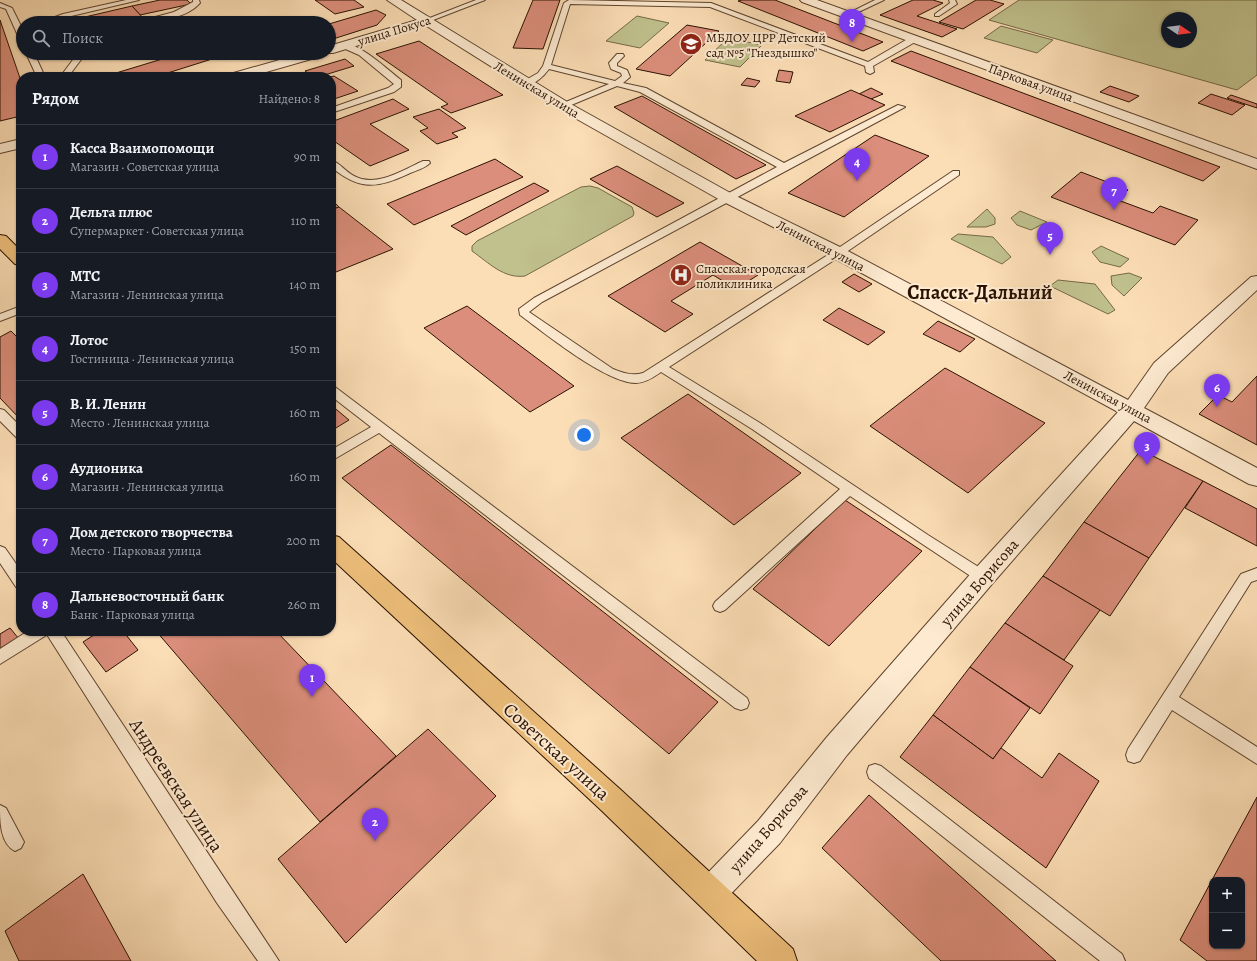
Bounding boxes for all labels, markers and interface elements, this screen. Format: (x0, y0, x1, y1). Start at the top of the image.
pin: 8 (839, 9, 865, 42)
street label: улица Покуса (355, 11, 433, 50)
north arrow (1161, 12, 1197, 48)
search box (16, 16, 336, 60)
icon: search (30, 27, 52, 49)
text: Поиск (62, 28, 103, 48)
place label: МБДОУ ЦРР Детский сад №5 "Гнездышко" (706, 29, 826, 61)
school or university icon: МБДОУ ЦРР Детский сад №5 "Гнездышко" (678, 31, 704, 57)
street label: Ленинская улица (491, 57, 583, 122)
street label: Парковая улица (986, 59, 1076, 106)
text: Рядом (32, 87, 79, 110)
text: Найдено: 8 (258, 90, 320, 107)
text: Касса Взаимопомощи (70, 138, 214, 158)
text: 1 (43, 148, 47, 165)
text: 90 m (294, 148, 320, 165)
pin: 4 (844, 148, 870, 181)
text: Магазин · Советская улица (70, 158, 219, 175)
pin: 7 (1101, 177, 1127, 210)
text: Дельта плюс (70, 202, 153, 222)
text: 2 (42, 212, 48, 229)
text: 110 m (291, 212, 320, 229)
street label: Ленинская улица (774, 216, 868, 275)
text: Супермаркет · Советская улица (70, 222, 244, 239)
pin: 5 (1037, 222, 1063, 255)
place label: Спасская городская поликлиника (696, 260, 806, 292)
hospital icon: Спасская городская поликлиника (668, 262, 694, 288)
text: МТС (70, 266, 100, 286)
text: 3 (42, 276, 48, 293)
text: 140 m (289, 276, 320, 293)
district label: Спасск-Дальний (907, 279, 1053, 306)
text: Магазин · Ленинская улица (70, 286, 224, 303)
text: Лотос (70, 330, 108, 350)
text: 4 (42, 340, 48, 357)
text: 150 m (290, 340, 320, 357)
text: Гостиница · Ленинская улица (70, 350, 234, 367)
street label: Ленинская улица (1061, 366, 1155, 427)
pin: 6 (1204, 374, 1230, 407)
text: В. И. Ленин (70, 394, 146, 414)
text: 5 (42, 404, 48, 421)
text: 160 m (289, 404, 320, 421)
text: Место · Ленинская улица (70, 414, 209, 431)
your location (574, 425, 594, 445)
pin: 3 (1134, 432, 1160, 465)
text: Аудионика (70, 458, 143, 478)
text: 6 (42, 468, 48, 485)
text: 160 m (289, 468, 320, 485)
text: Магазин · Ленинская улица (70, 478, 224, 495)
text: Дом детского творчества (70, 522, 233, 542)
text: 7 (42, 532, 48, 549)
text: 200 m (287, 532, 320, 549)
street label: улица Борисова (935, 534, 1024, 632)
text: Место · Парковая улица (70, 542, 201, 559)
text: Дальневосточный банк (70, 586, 224, 606)
text: 8 (42, 596, 48, 613)
text: 260 m (287, 596, 320, 613)
text: Банк · Парковая улица (70, 606, 195, 623)
pin: 1 (299, 664, 325, 697)
street label: Советская улица (497, 697, 615, 807)
street label: Андреевская улица (122, 712, 230, 858)
street label: улица Борисова (724, 780, 813, 878)
pin: 2 (362, 808, 388, 841)
map controls (1209, 877, 1245, 949)
button: + (1209, 877, 1245, 913)
button: − (1209, 913, 1245, 949)

